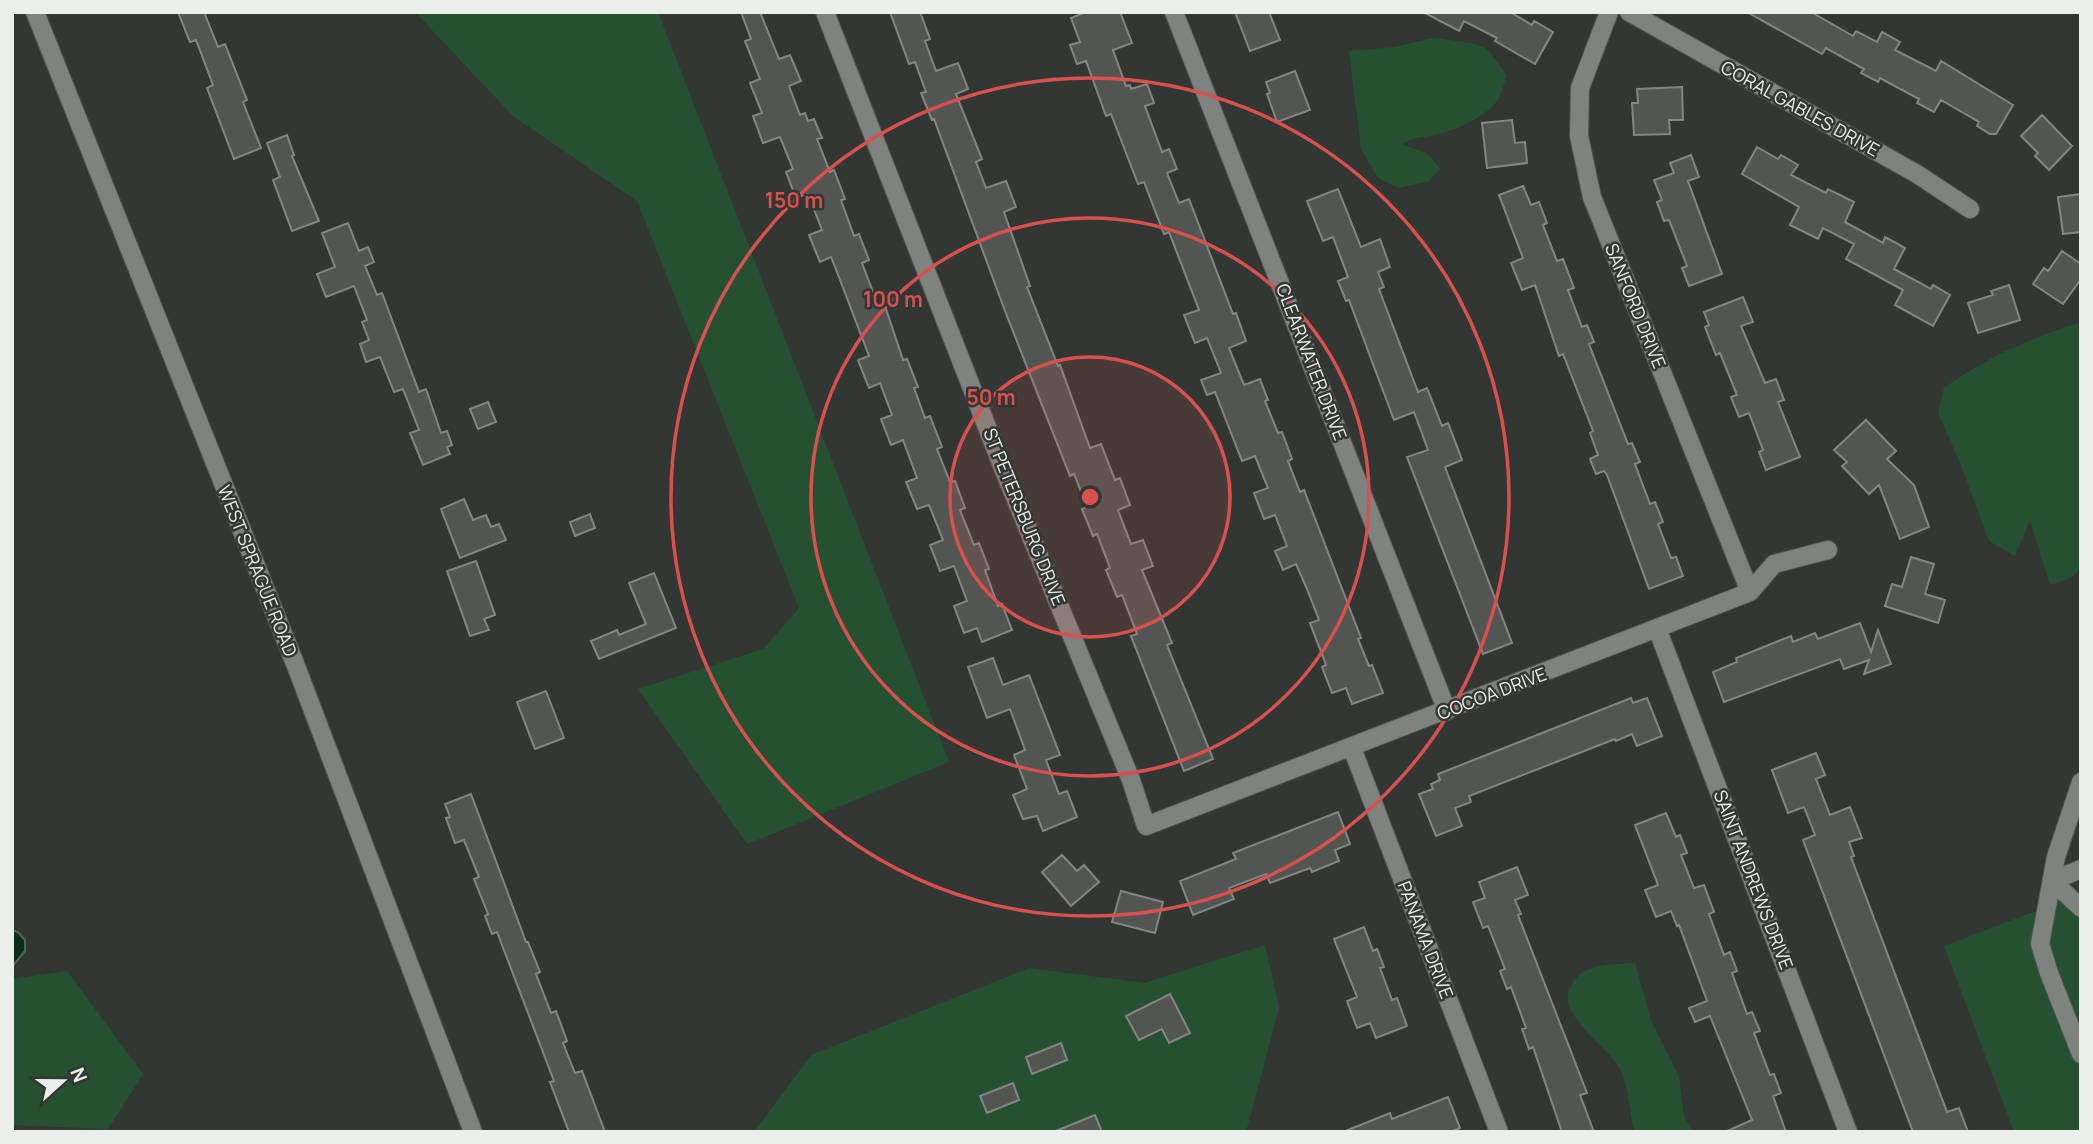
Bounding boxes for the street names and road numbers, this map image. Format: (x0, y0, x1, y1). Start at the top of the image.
street label: CORAL GABLES DRIVE (1717, 55, 1884, 162)
street label: SANFORD DRIVE (1600, 240, 1672, 372)
street label: CLEARWATER DRIVE (1271, 280, 1353, 443)
street label: ST PETERSBURG DRIVE (978, 424, 1072, 609)
street label: WEST SPRAGUE ROAD (213, 481, 303, 660)
street label: COCOA DRIVE (1434, 661, 1550, 725)
street label: SAINT ANDREWS DRIVE (1709, 787, 1799, 973)
street label: PANAMA DRIVE (1393, 877, 1459, 1002)

